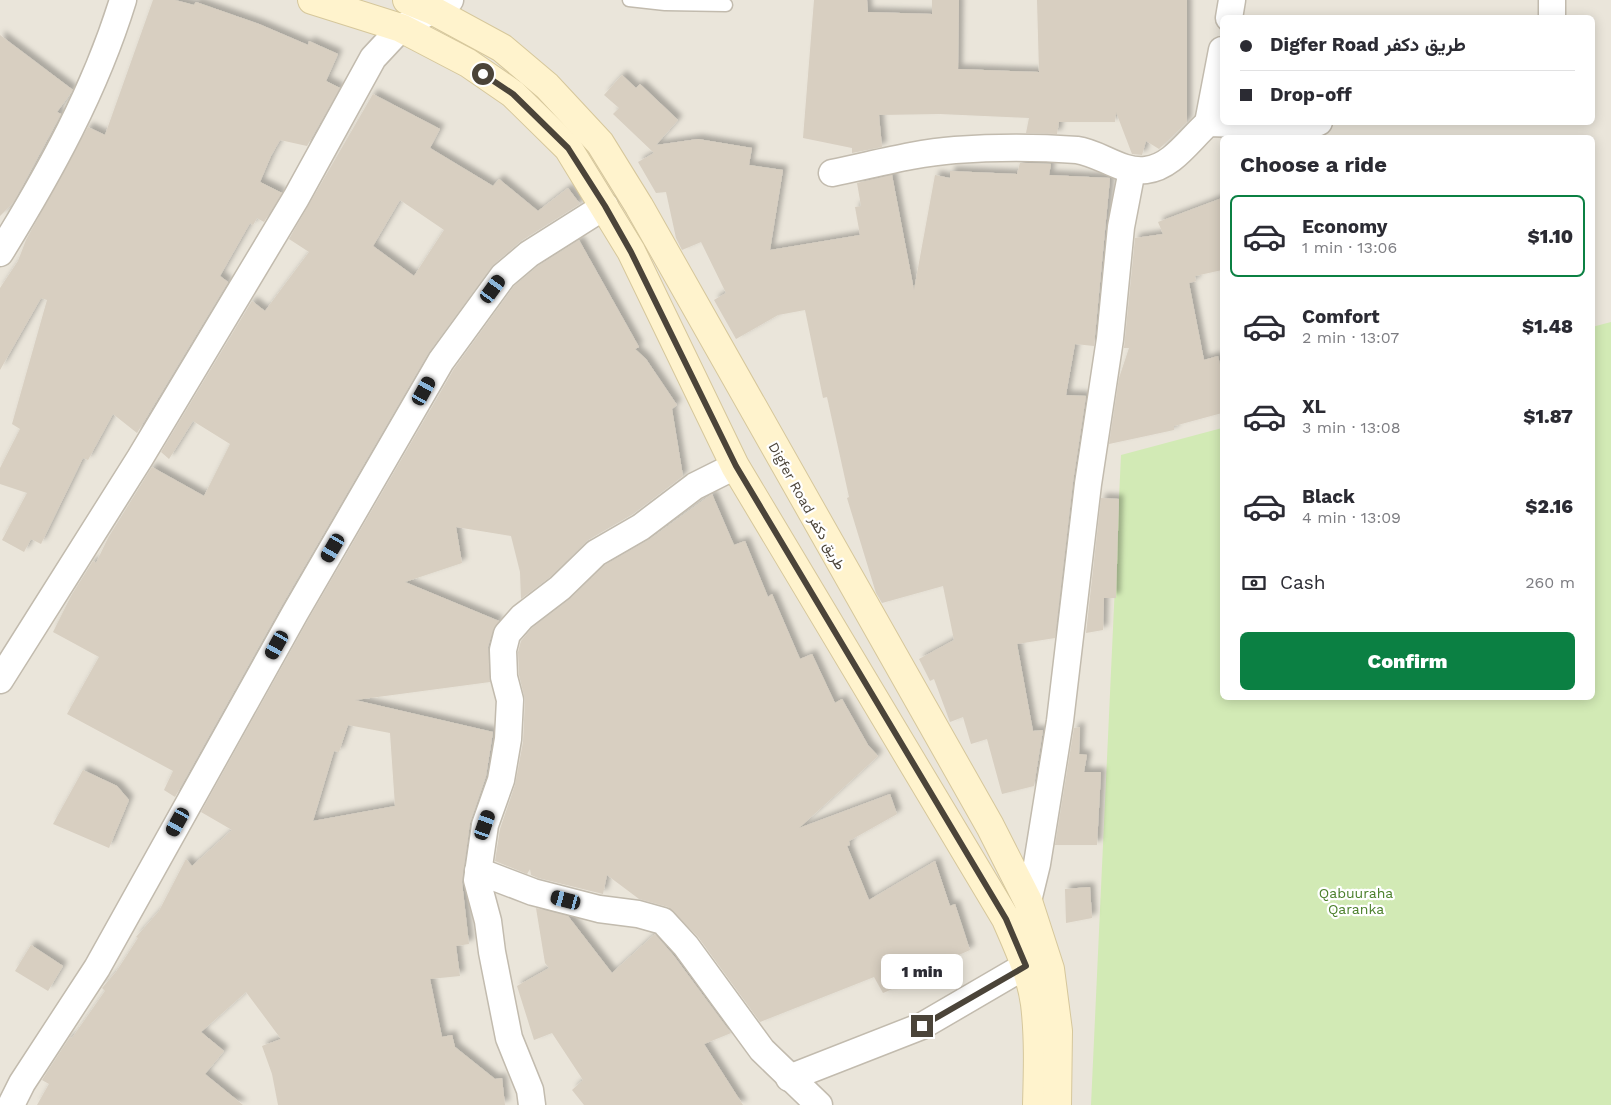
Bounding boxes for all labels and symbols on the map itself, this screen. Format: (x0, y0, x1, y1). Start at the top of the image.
route start (472, 63, 494, 85)
car (478, 272, 507, 306)
car (410, 374, 437, 408)
street label: Digfer Road طريق دكفر (764, 439, 849, 573)
car (319, 531, 346, 565)
car (263, 628, 290, 662)
car (164, 805, 191, 839)
car (473, 808, 496, 842)
park label: Qabuuraha Qaranka (1319, 885, 1393, 917)
car (549, 889, 582, 911)
callout: 1 min (881, 954, 963, 988)
route end (911, 1015, 933, 1037)

